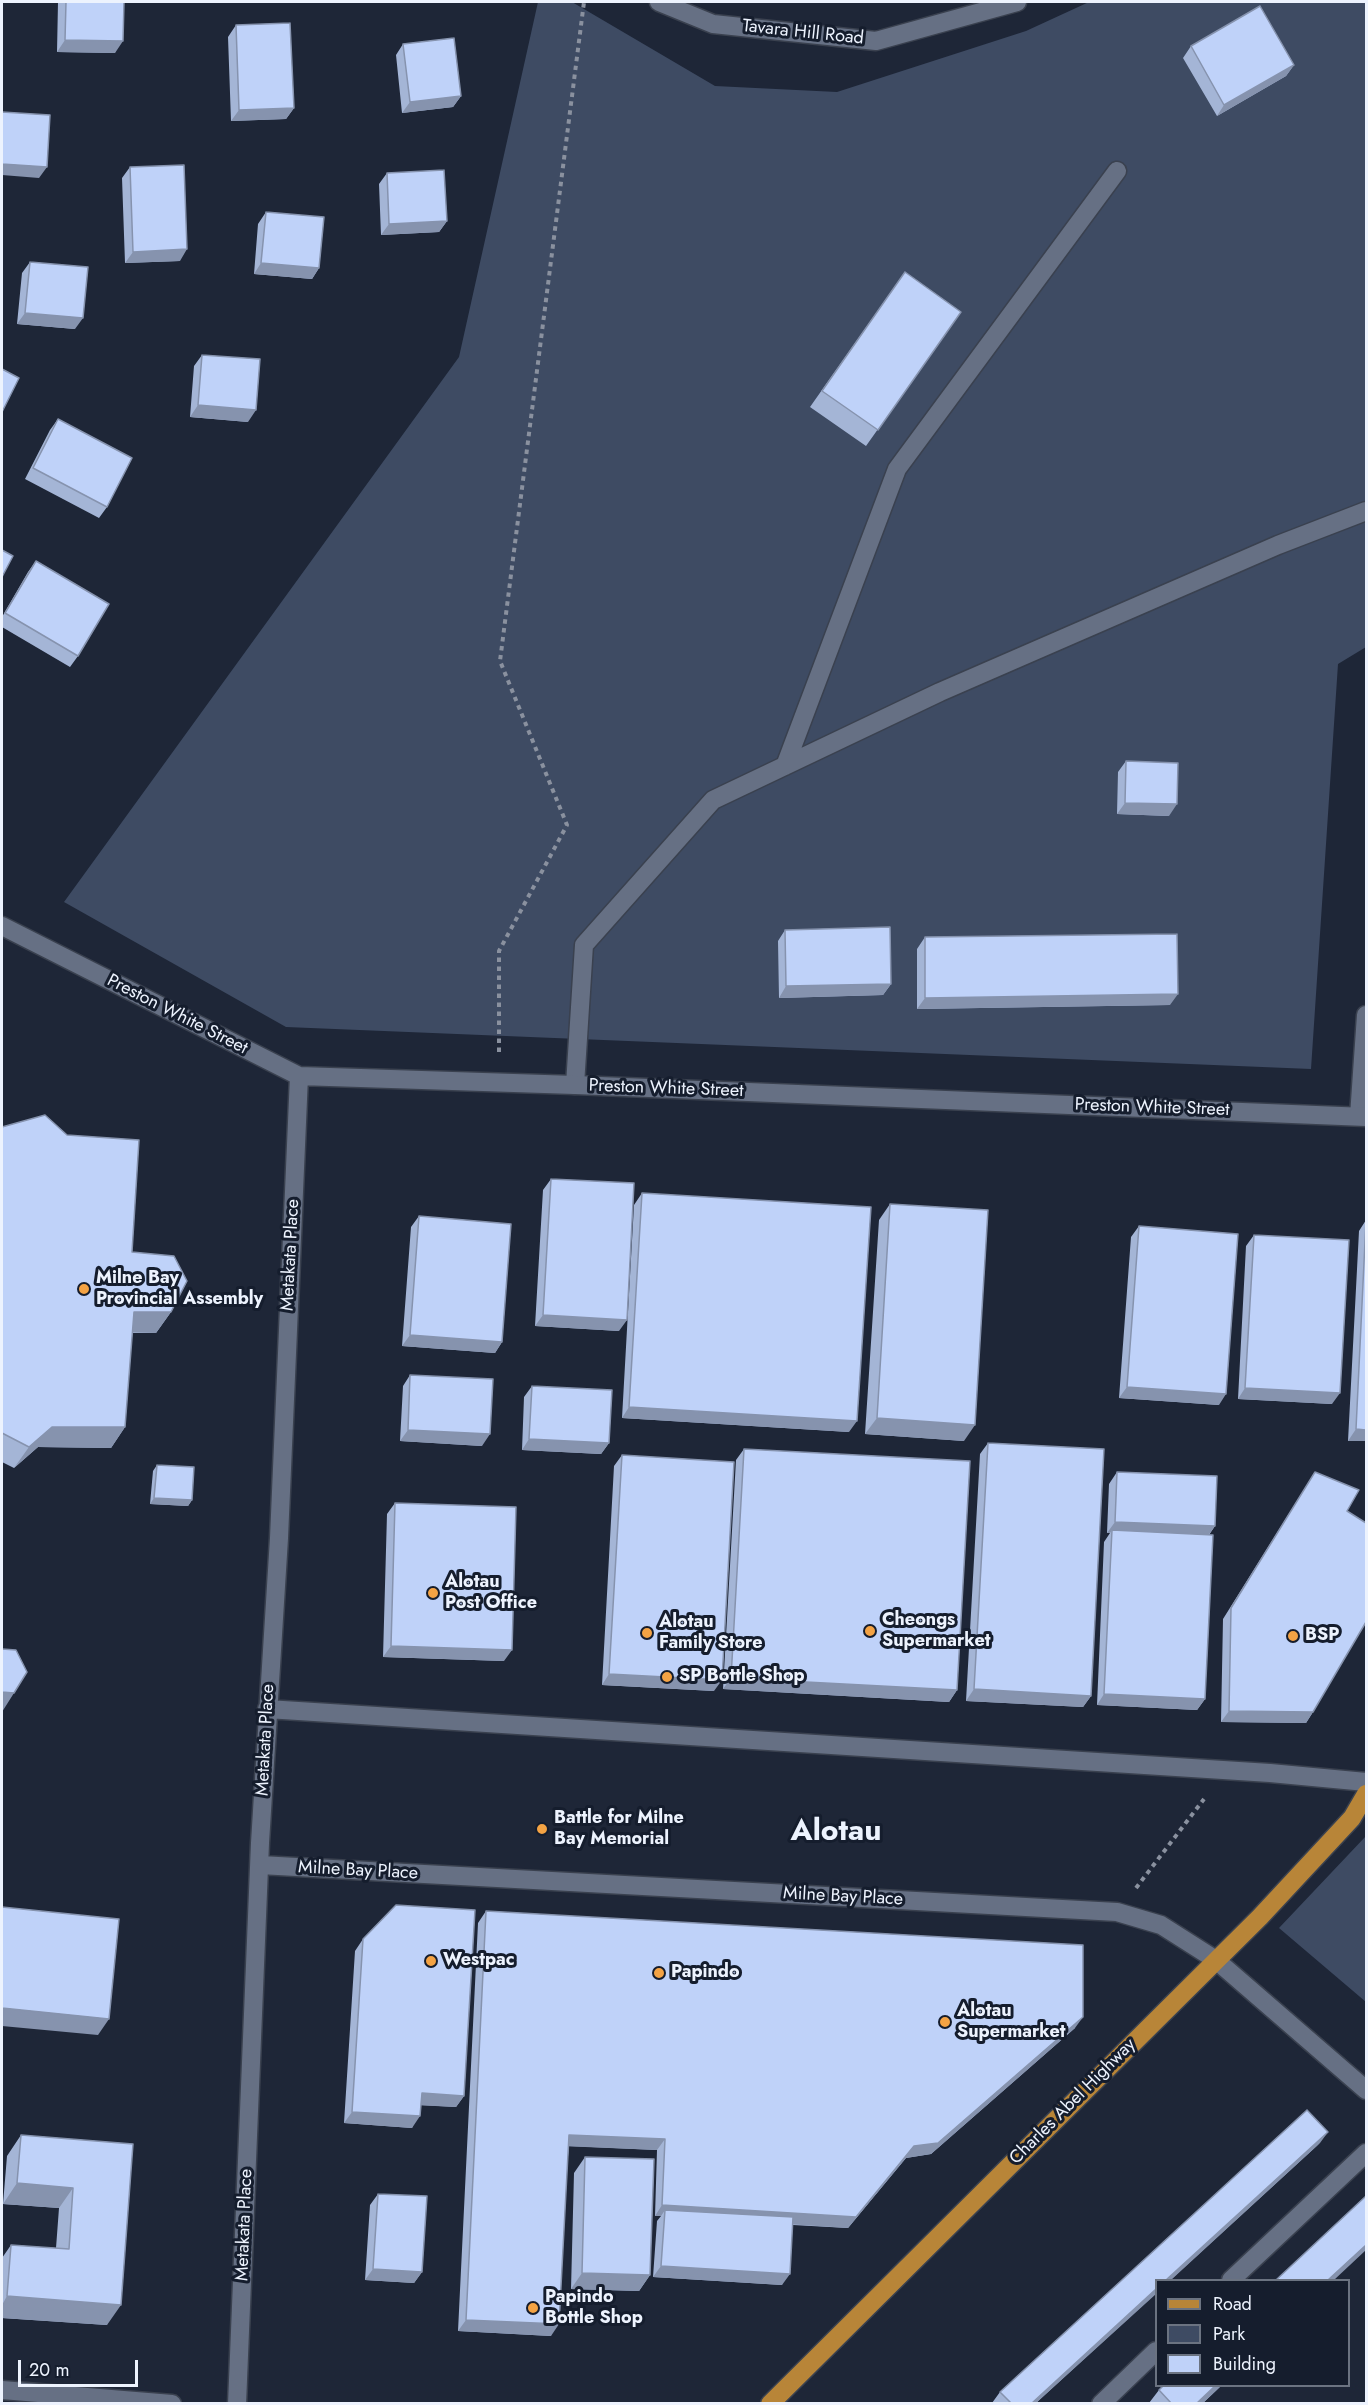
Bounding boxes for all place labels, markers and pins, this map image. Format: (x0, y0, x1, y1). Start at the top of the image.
place label: Milne Bay Provincial Assembly (96, 1268, 263, 1310)
marker: Milne Bay Provincial Assembly (77, 1282, 91, 1296)
place label: Alotau Post Office (445, 1572, 537, 1614)
marker: Alotau Post Office (426, 1586, 440, 1600)
place label: Cheongs Supermarket (882, 1610, 990, 1652)
place label: Alotau Family Store (659, 1612, 763, 1654)
marker: Cheongs Supermarket (863, 1624, 877, 1638)
place label: BSP (1305, 1625, 1339, 1647)
marker: Alotau Family Store (640, 1626, 654, 1640)
marker: BSP (1286, 1629, 1300, 1643)
place label: SP Bottle Shop (679, 1666, 805, 1688)
marker: SP Bottle Shop (660, 1670, 674, 1684)
place label: Battle for Milne Bay Memorial (554, 1808, 684, 1850)
marker: Battle for Milne Bay Memorial (535, 1822, 549, 1836)
place label: Westpac (443, 1950, 515, 1972)
marker: Westpac (424, 1954, 438, 1968)
place label: Papindo (671, 1962, 740, 1984)
marker: Papindo (652, 1966, 666, 1980)
place label: Alotau Supermarket (957, 2001, 1065, 2044)
marker: Alotau Supermarket (938, 2015, 952, 2029)
place label: Papindo Bottle Shop (545, 2287, 643, 2330)
marker: Papindo Bottle Shop (526, 2301, 540, 2315)

